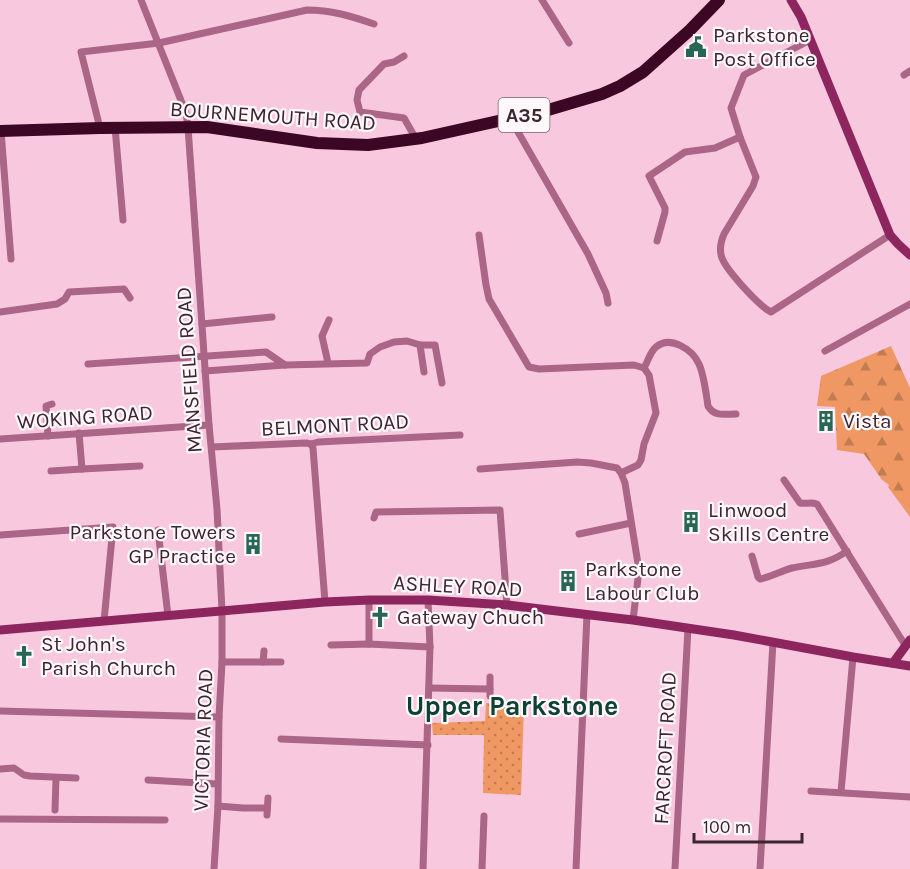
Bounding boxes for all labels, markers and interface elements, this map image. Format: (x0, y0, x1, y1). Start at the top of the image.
place label: Parkstone Post Office (713, 23, 816, 71)
public building icon: Parkstone Post Office (684, 35, 708, 59)
street label: BOURNEMOUTH ROAD (169, 97, 377, 135)
road number: A35 (498, 98, 550, 132)
street label: MANSFIELD ROAD (171, 286, 207, 454)
street label: WOKING ROAD (16, 400, 154, 434)
street label: BELMONT ROAD (260, 409, 410, 441)
building icon: Vista (814, 409, 838, 433)
place label: Vista (843, 409, 892, 433)
place label: Linwood Skills Centre (708, 498, 829, 546)
building icon: Linwood Skills Centre (679, 510, 703, 534)
place label: Parkstone Towers GP Practice (70, 520, 236, 568)
building icon: Parkstone Towers GP Practice (241, 532, 265, 556)
place label: Parkstone Labour Club (585, 557, 700, 605)
building icon: Parkstone Labour Club (556, 569, 580, 593)
street label: ASHLEY ROAD (393, 571, 523, 601)
church icon: Gateway Chuch (368, 605, 392, 629)
place label: Gateway Chuch (397, 605, 544, 629)
place label: St John's Parish Church (41, 632, 176, 680)
church icon: St John's Parish Church (12, 644, 36, 668)
street label: VICTORIA ROAD (189, 668, 217, 812)
street label: FARCROFT ROAD (649, 671, 681, 825)
district label: Upper Parkstone (406, 690, 618, 722)
scale bar (694, 806, 802, 844)
text: 100 m (703, 816, 751, 838)

